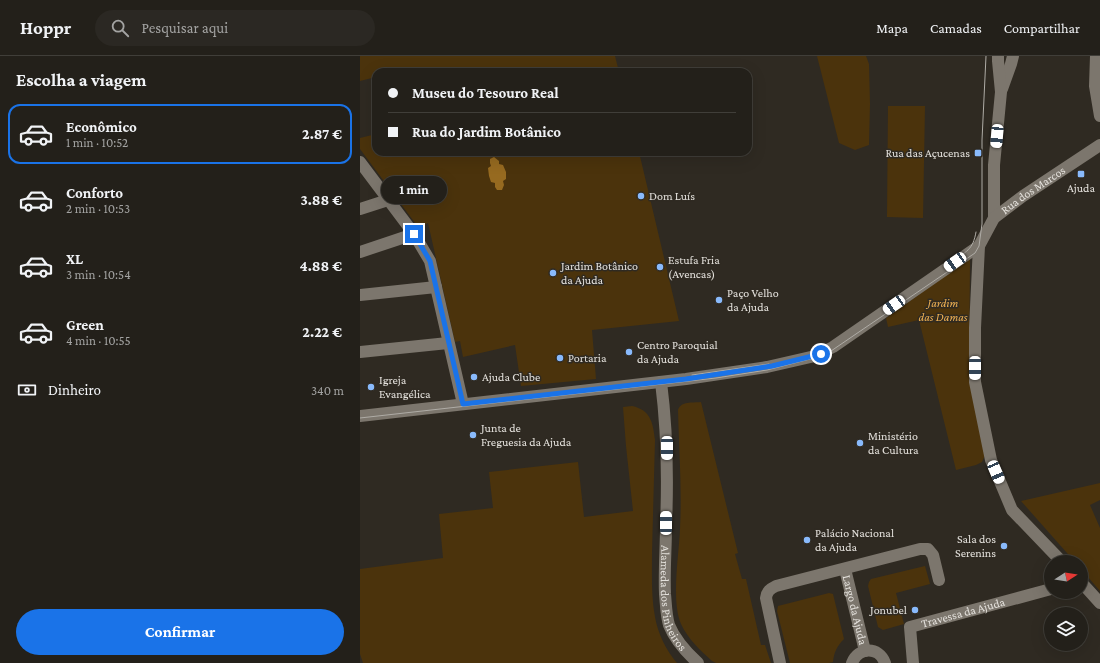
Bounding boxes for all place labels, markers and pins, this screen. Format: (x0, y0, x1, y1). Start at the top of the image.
place label: Rua das Açucenas (885, 146, 970, 160)
marker: Rua das Açucenas (973, 148, 983, 158)
marker: Ajuda (1076, 169, 1086, 179)
place label: Ajuda (1067, 181, 1095, 195)
place label: Dom Luís (649, 189, 695, 203)
marker: Dom Luís (636, 191, 646, 201)
place label: Estufa Fria (Avencas) (668, 253, 720, 281)
place label: Jardim Botânico da Ajuda (560, 259, 638, 287)
marker: Estufa Fria (Avencas) (655, 262, 665, 272)
marker: Jardim Botânico da Ajuda (548, 268, 558, 278)
place label: Paço Velho da Ajuda (727, 286, 779, 314)
marker: Paço Velho da Ajuda (714, 295, 724, 305)
place label: Centro Paroquial da Ajuda (637, 338, 718, 366)
marker: Centro Paroquial da Ajuda (624, 347, 634, 357)
place label: Portaria (568, 351, 607, 365)
marker: Portaria (555, 353, 565, 363)
place label: Ajuda Clube (482, 370, 540, 384)
marker: Ajuda Clube (469, 372, 479, 382)
place label: Igreja Evangélica (379, 373, 431, 401)
marker: Igreja Evangélica (366, 382, 376, 392)
place label: Junta de Freguesia da Ajuda (480, 421, 572, 449)
place label: Ministério da Cultura (868, 429, 919, 457)
marker: Junta de Freguesia da Ajuda (468, 430, 478, 440)
marker: Ministério da Cultura (855, 438, 865, 448)
place label: Palácio Nacional da Ajuda (815, 526, 894, 554)
place label: Sala dos Serenins (955, 532, 996, 560)
marker: Palácio Nacional da Ajuda (802, 535, 812, 545)
marker: Sala dos Serenins (999, 541, 1009, 551)
place label: Jonubel (869, 603, 907, 617)
marker: Jonubel (910, 605, 920, 615)

